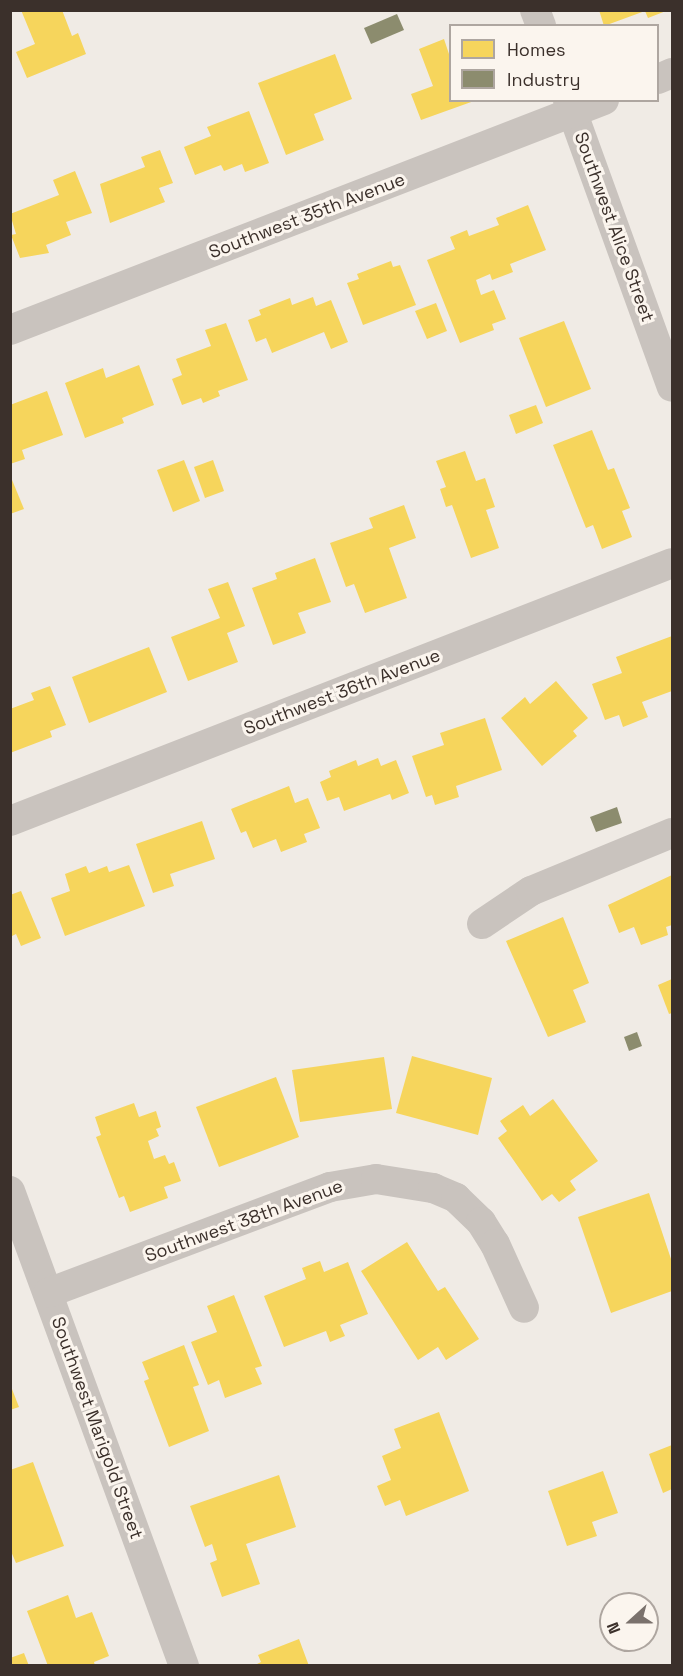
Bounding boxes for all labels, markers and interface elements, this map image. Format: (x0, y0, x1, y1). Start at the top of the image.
legend (449, 24, 659, 102)
text: Homes (507, 38, 566, 61)
text: Industry (507, 68, 580, 91)
street label: Southwest Alice Street (570, 129, 658, 325)
street label: Southwest 35th Avenue (206, 169, 408, 263)
street label: Southwest 36th Avenue (241, 644, 443, 740)
street label: Southwest 38th Avenue (142, 1175, 346, 1267)
street label: Southwest Marigold Street (47, 1314, 147, 1542)
north arrow (599, 1592, 659, 1652)
text: N (602, 1619, 625, 1637)

